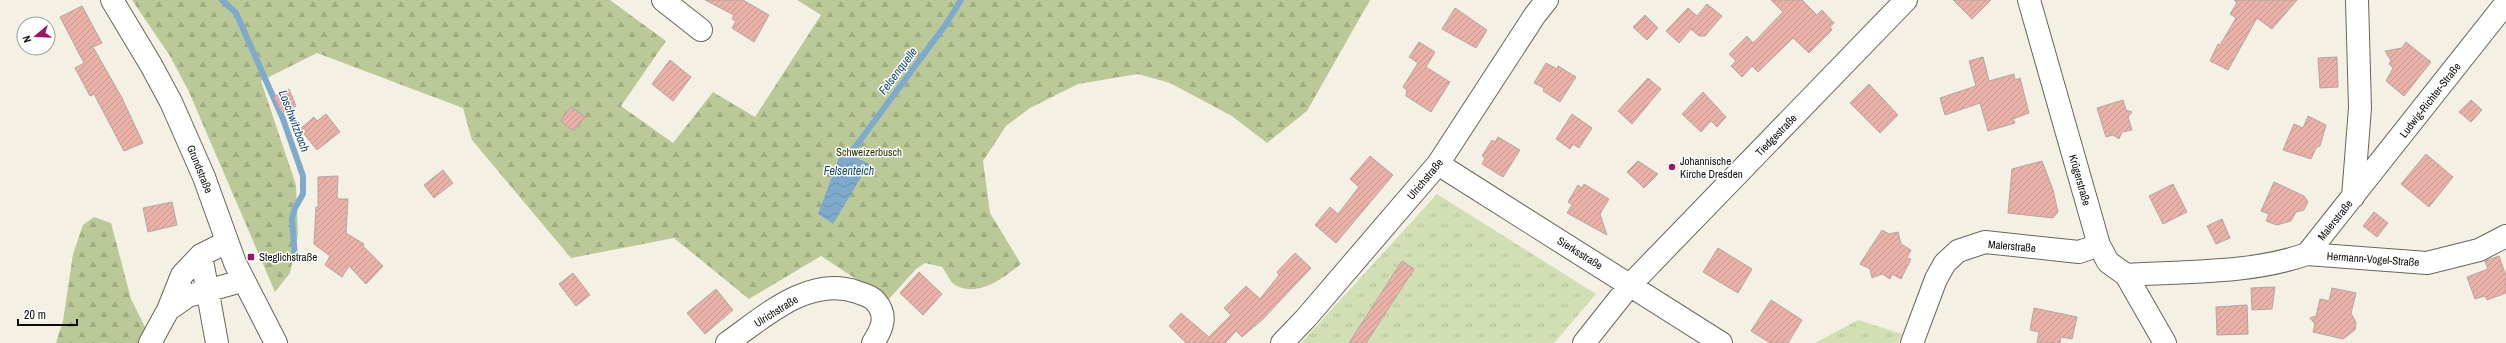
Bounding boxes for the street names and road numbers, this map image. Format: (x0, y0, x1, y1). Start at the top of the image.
street label: Ludwig-Richter-Straße (2396, 60, 2464, 140)
street label: Tiedgestraße (1752, 111, 1800, 159)
street label: Grundstraße (184, 143, 216, 195)
street label: Krügerstraße (2066, 153, 2094, 207)
street label: Ulrichstraße (1404, 156, 1446, 202)
street label: Malerstraße (2314, 197, 2356, 243)
street label: Sierksstraße (1555, 234, 1605, 272)
street label: Malerstraße (1987, 237, 2037, 255)
street label: Hermann-Vogel-Straße (2326, 249, 2420, 269)
street label: Ulrichstraße (751, 292, 801, 330)

